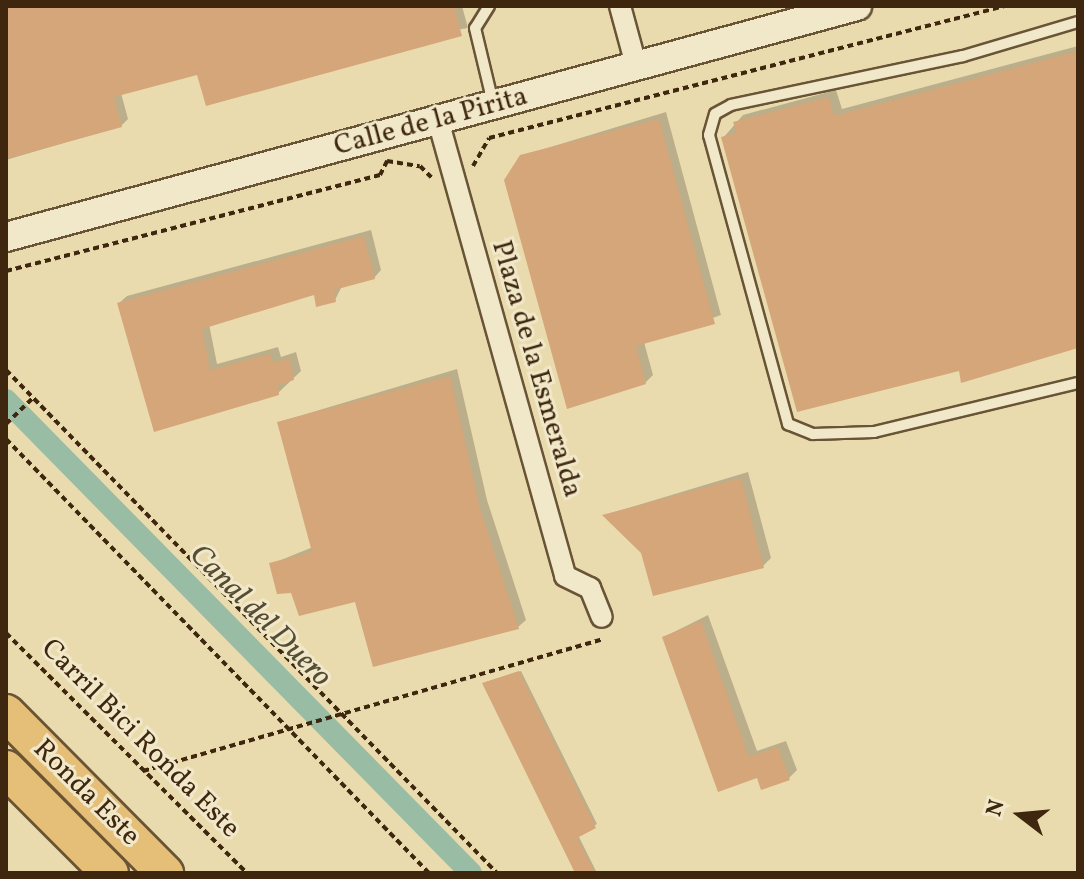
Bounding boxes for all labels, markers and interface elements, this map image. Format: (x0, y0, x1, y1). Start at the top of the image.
street label: Calle de la Pirita (331, 80, 531, 164)
street label: Plaza de la Esmeralda (483, 237, 589, 501)
water label: Canal del Duero (181, 537, 339, 695)
street label: Carril Bici Ronda Este (33, 632, 247, 846)
street label: Ronda Este (26, 733, 146, 853)
north arrow (980, 775, 1060, 855)
text: N (979, 796, 1014, 820)

